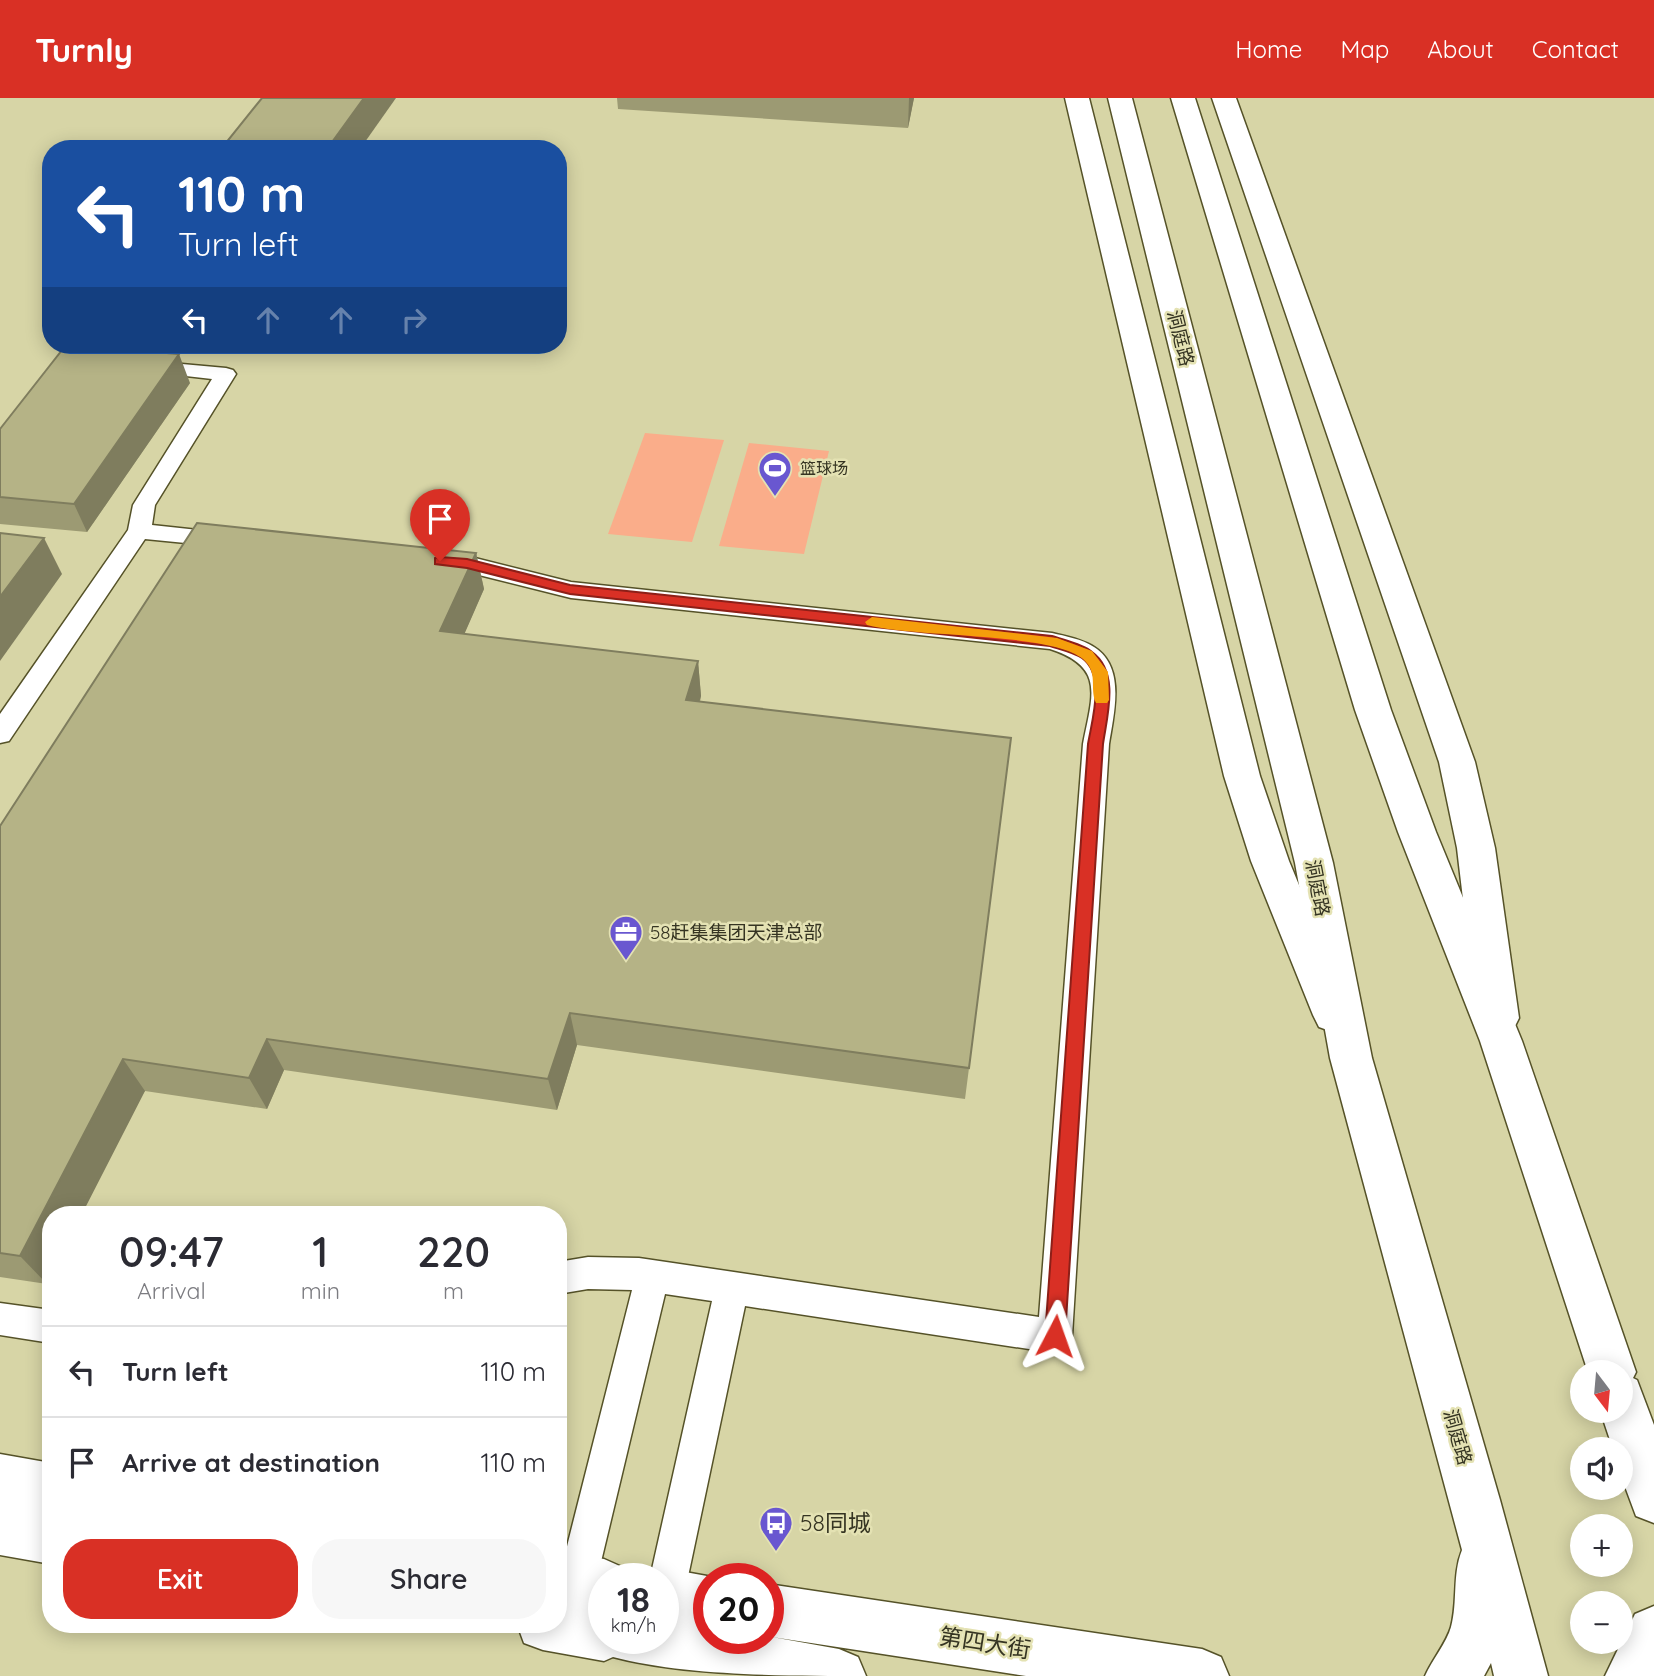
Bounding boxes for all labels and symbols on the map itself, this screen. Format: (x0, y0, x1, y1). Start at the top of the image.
street label: 洞庭路 (1162, 307, 1200, 369)
sports icon: 篮球场 (756, 449, 794, 498)
place label: 篮球场 (800, 458, 848, 478)
pin (410, 489, 470, 561)
street label: 洞庭路 (1301, 858, 1335, 918)
office icon: 58赶集集团天津总部 (607, 913, 645, 962)
place label: 58赶集集团天津总部 (650, 920, 823, 944)
position arrow (1018, 1299, 1092, 1373)
north arrow (1570, 1360, 1633, 1423)
street label: 洞庭路 (1439, 1406, 1477, 1468)
bus stop icon: 58同城 (757, 1504, 795, 1553)
place label: 58同城 (800, 1508, 871, 1537)
speed limit sign: 20 (693, 1563, 784, 1654)
street label: 第四大街 (937, 1621, 1033, 1664)

